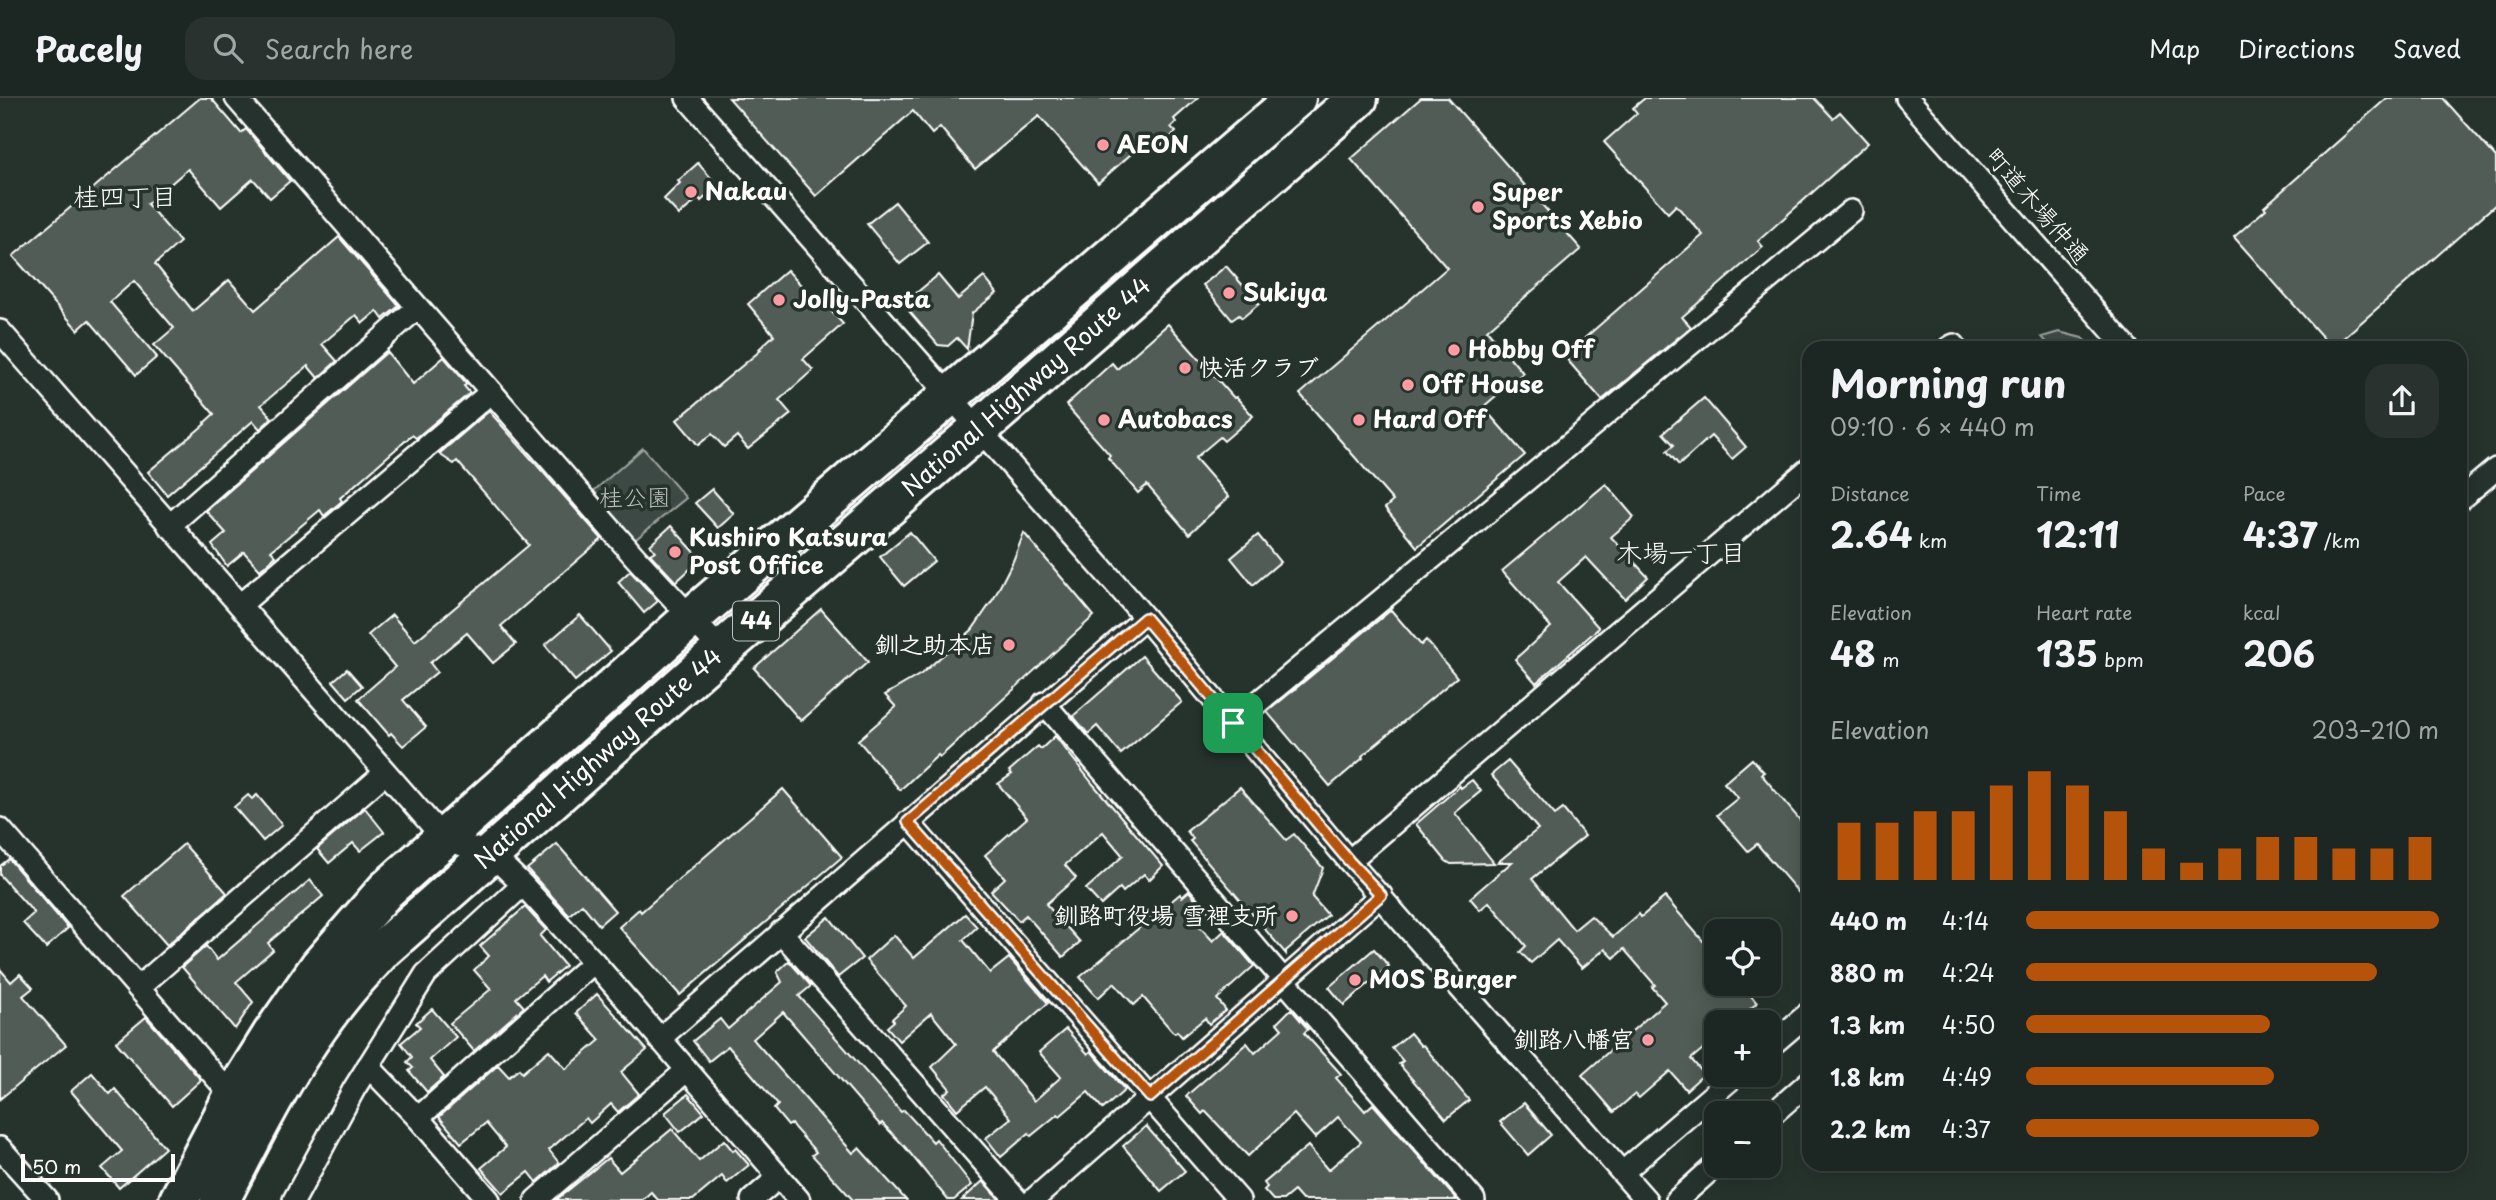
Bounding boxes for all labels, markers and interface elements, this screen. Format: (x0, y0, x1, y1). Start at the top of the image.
search box (185, 17, 675, 80)
text: Pacely (35, 23, 143, 73)
icon: search (209, 29, 247, 67)
text: Search here (265, 29, 413, 68)
text: Map (2149, 30, 2200, 66)
text: Directions (2238, 30, 2355, 66)
text: Saved (2393, 30, 2461, 66)
place label: AEON (1117, 125, 1189, 161)
marker: AEON (1095, 137, 1111, 153)
street label: 町道木場仲通 (1978, 139, 2099, 271)
place label: Nakau (705, 172, 787, 208)
place label: Super Sports Xebio (1492, 173, 1643, 237)
district label: 桂四丁目 (73, 176, 177, 215)
marker: Nakau (683, 184, 699, 200)
marker: Super Sports Xebio (1470, 199, 1486, 215)
street label: National Highway Route 44 (893, 267, 1158, 504)
place label: Sukiya (1243, 273, 1328, 309)
place label: Jolly-Pasta (793, 280, 932, 316)
marker: Sukiya (1221, 285, 1237, 301)
marker: Jolly-Pasta (771, 292, 787, 308)
place label: Hobby Off (1468, 330, 1596, 366)
marker: Hobby Off (1446, 342, 1462, 358)
place label: 快活クラブ (1199, 348, 1319, 384)
text: Morning run (1830, 354, 2066, 411)
marker: 快活クラブ (1177, 360, 1193, 376)
button: share (2365, 364, 2439, 438)
place label: Off House (1422, 365, 1544, 401)
marker: Off House (1400, 377, 1416, 393)
place label: Autobacs (1118, 400, 1233, 436)
place label: Hard Off (1373, 400, 1488, 436)
text: 09:10 · 6 × 440 m (1830, 409, 2035, 444)
marker: Autobacs (1096, 412, 1112, 428)
marker: Hard Off (1351, 412, 1367, 428)
park label: 桂公園 (599, 478, 671, 514)
text: Distance (1830, 479, 1910, 507)
text: Time (2036, 479, 2081, 507)
text: Pace (2243, 479, 2286, 507)
text: 2.64 (1830, 507, 1913, 560)
text: 12:11 (2036, 507, 2120, 560)
text: 4:37 (2243, 507, 2318, 560)
place label: Kushiro Katsura Post Office (689, 518, 889, 582)
text: km (1913, 526, 1947, 554)
text: /km (2318, 526, 2360, 554)
district label: 木場一丁目 (1616, 532, 1746, 571)
marker: Kushiro Katsura Post Office (667, 544, 683, 560)
text: Elevation (1830, 598, 1912, 626)
text: Heart rate (2036, 598, 2132, 626)
text: kcal (2243, 598, 2281, 626)
road number: 44 (733, 601, 779, 640)
place label: 釧之助本店 (875, 625, 995, 661)
text: 48 (1830, 626, 1876, 679)
text: 135 (2036, 626, 2098, 679)
text: 206 (2243, 626, 2315, 679)
marker: 釧之助本店 (1001, 637, 1017, 653)
street label: National Highway Route 44 (465, 638, 729, 877)
text: m (1876, 645, 1899, 673)
text: bpm (2098, 645, 2144, 673)
pin (1203, 693, 1263, 753)
icon: arrive (1214, 704, 1252, 742)
text: Elevation (1830, 712, 1929, 747)
text: 203–210 m (2312, 712, 2439, 747)
place label: 釧路町役場 雪裡支所 (1054, 896, 1278, 932)
text: 440 m (1830, 903, 1907, 938)
text: 4:14 (1942, 903, 1989, 938)
marker: 釧路町役場 雪裡支所 (1284, 908, 1300, 924)
map controls (1704, 919, 1781, 1178)
button: locate (1704, 919, 1781, 996)
text: 880 m (1830, 955, 1905, 990)
text: 4:24 (1942, 955, 1995, 990)
place label: MOS Burger (1369, 960, 1517, 996)
marker: MOS Burger (1347, 972, 1363, 988)
text: 1.3 km (1830, 1007, 1905, 1042)
text: 4:50 (1942, 1007, 1995, 1042)
button: + (1704, 1010, 1781, 1087)
place label: 釧路八幡宮 (1514, 1020, 1634, 1056)
marker: 釧路八幡宮 (1640, 1032, 1656, 1048)
text: 1.8 km (1830, 1059, 1905, 1094)
text: 4:49 (1942, 1059, 1992, 1094)
button: − (1704, 1101, 1781, 1178)
text: 2.2 km (1830, 1111, 1911, 1146)
text: 4:37 (1942, 1111, 1991, 1146)
scale bar (21, 1151, 175, 1183)
text: 50 m (32, 1152, 81, 1180)

